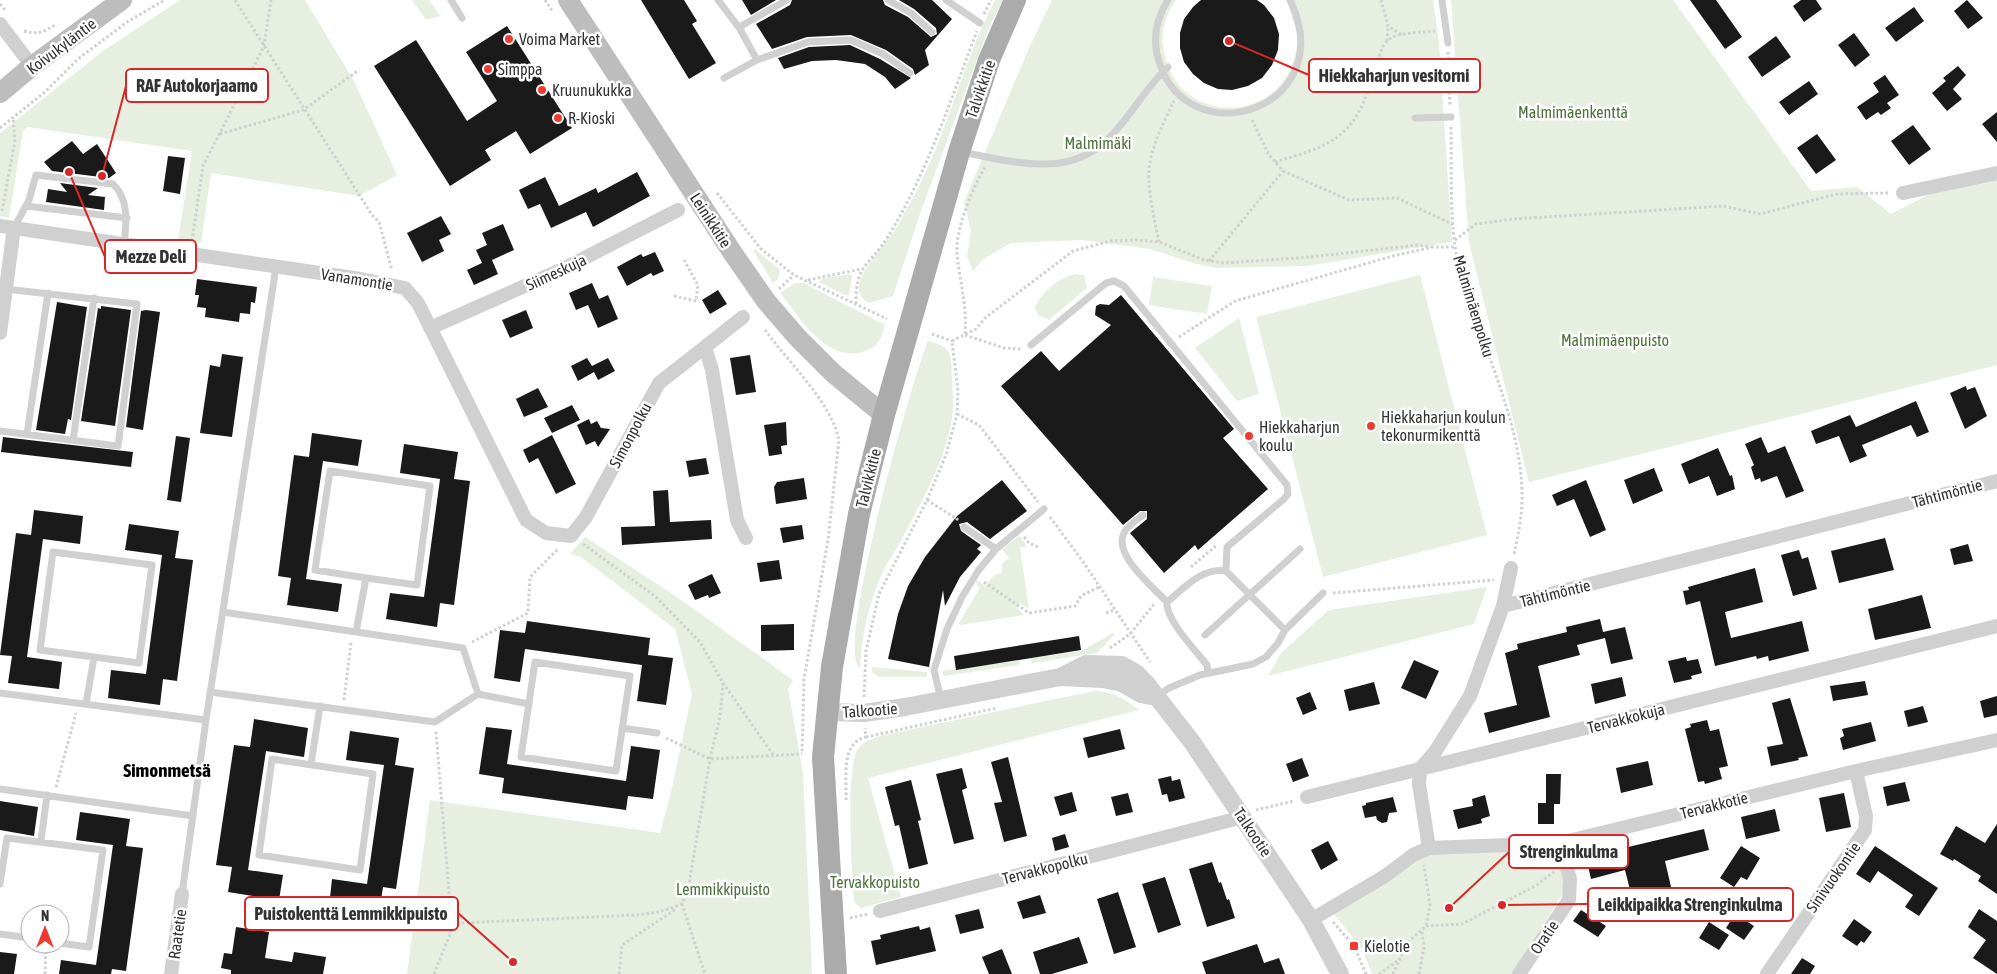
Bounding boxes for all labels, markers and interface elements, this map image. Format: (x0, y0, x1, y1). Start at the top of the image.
street label: Koivukyläntie (23, 14, 100, 79)
place label: Voima Market (519, 30, 601, 48)
marker: Voima Market (503, 33, 515, 45)
street label: Talvikkitie (962, 57, 998, 121)
callout: Hiekkaharjun vesitorni (1309, 59, 1480, 92)
place label: Simppa (498, 60, 543, 79)
marker: Simppa (482, 63, 494, 75)
text: Hiekkaharjun vesitorni (1319, 65, 1469, 86)
callout: RAF Autokorjaamo (126, 69, 268, 102)
text: RAF Autokorjaamo (136, 75, 258, 96)
place label: Kruunukukka (552, 81, 632, 99)
marker: Kruunukukka (536, 84, 548, 96)
park label: Malmimäenkenttä (1518, 103, 1628, 121)
place label: R-Kioski (568, 109, 615, 127)
marker: R-Kioski (552, 112, 564, 124)
park label: Malmimäki (1065, 134, 1131, 152)
street label: Leinikkitie (687, 189, 735, 251)
callout: Mezze Deli (105, 240, 196, 273)
text: Mezze Deli (116, 246, 186, 267)
street label: Siimeskuja (523, 250, 589, 295)
street label: Malmimäenpolku (1449, 253, 1498, 359)
street label: Vanamontie (320, 264, 394, 294)
park label: Malmimäenpuisto (1561, 331, 1669, 350)
street label: Simonpolku (605, 399, 656, 471)
place label: Hiekkaharjun koulun tekonurmikenttä (1381, 408, 1506, 444)
place label: Hiekkaharjun koulu (1259, 418, 1340, 454)
marker: Hiekkaharjun koulun tekonurmikenttä (1365, 420, 1377, 432)
marker: Hiekkaharjun koulu (1243, 430, 1255, 442)
street label: Talvikkitie (852, 446, 884, 510)
street label: Tähtimöntie (1910, 475, 1984, 511)
street label: Tähtimöntie (1518, 576, 1592, 610)
street label: Talkootie (842, 699, 898, 721)
street label: Tervakkokuja (1585, 700, 1667, 737)
district label: Simonmetsä (123, 759, 211, 781)
street label: Tervakkotie (1678, 788, 1750, 822)
street label: Talkootie (1230, 804, 1276, 860)
callout: Strenginkulma (1509, 835, 1628, 868)
street label: Sinivuokontie (1802, 839, 1864, 915)
text: Strenginkulma (1520, 841, 1618, 862)
street label: Tervakkopolku (1000, 849, 1090, 888)
park label: Tervakkopuisto (830, 873, 920, 892)
park label: Lemmikkipuisto (676, 880, 770, 899)
callout: Leikkipaikka Strenginkulma (1588, 888, 1793, 921)
text: Leikkipaikka Strenginkulma (1597, 894, 1783, 915)
callout: Puistokenttä Lemmikkipuisto (245, 897, 458, 930)
text: Puistokenttä Lemmikkipuisto (254, 903, 448, 924)
north arrow (20, 904, 70, 954)
text: N (41, 908, 49, 924)
street label: Raatetie (165, 908, 189, 960)
street label: Oratie (1526, 917, 1562, 957)
place label: Kielotie (1364, 937, 1410, 955)
marker: Kielotie (1348, 940, 1360, 952)

